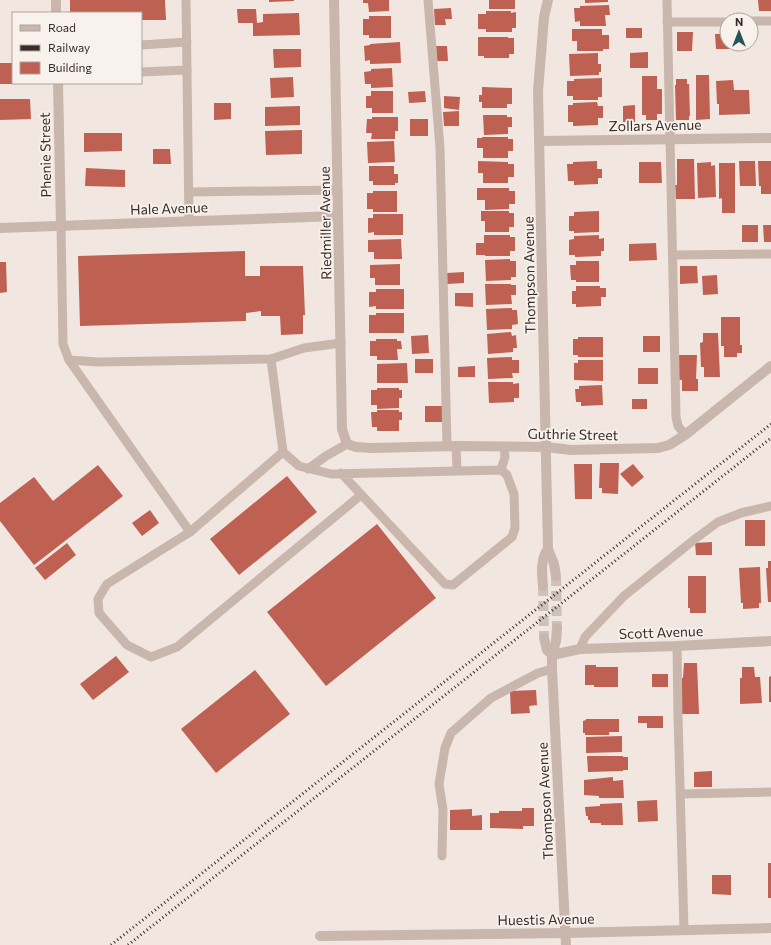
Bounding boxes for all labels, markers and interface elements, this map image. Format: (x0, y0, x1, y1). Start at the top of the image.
legend (12, 12, 142, 84)
north arrow (719, 12, 759, 52)
text: N (735, 15, 743, 28)
text: Road (48, 20, 76, 34)
text: Railway (48, 40, 90, 54)
text: Building (48, 60, 92, 74)
street label: Phenie Street (36, 112, 54, 198)
street label: Zollars Avenue (608, 116, 702, 134)
street label: Riedmiller Avenue (316, 166, 334, 280)
street label: Hale Avenue (130, 198, 208, 218)
street label: Thompson Avenue (519, 216, 539, 334)
street label: Guthrie Street (528, 425, 619, 443)
street label: Scott Avenue (619, 622, 703, 642)
street label: Thompson Avenue (533, 742, 557, 860)
street label: Huestis Avenue (497, 910, 595, 928)

